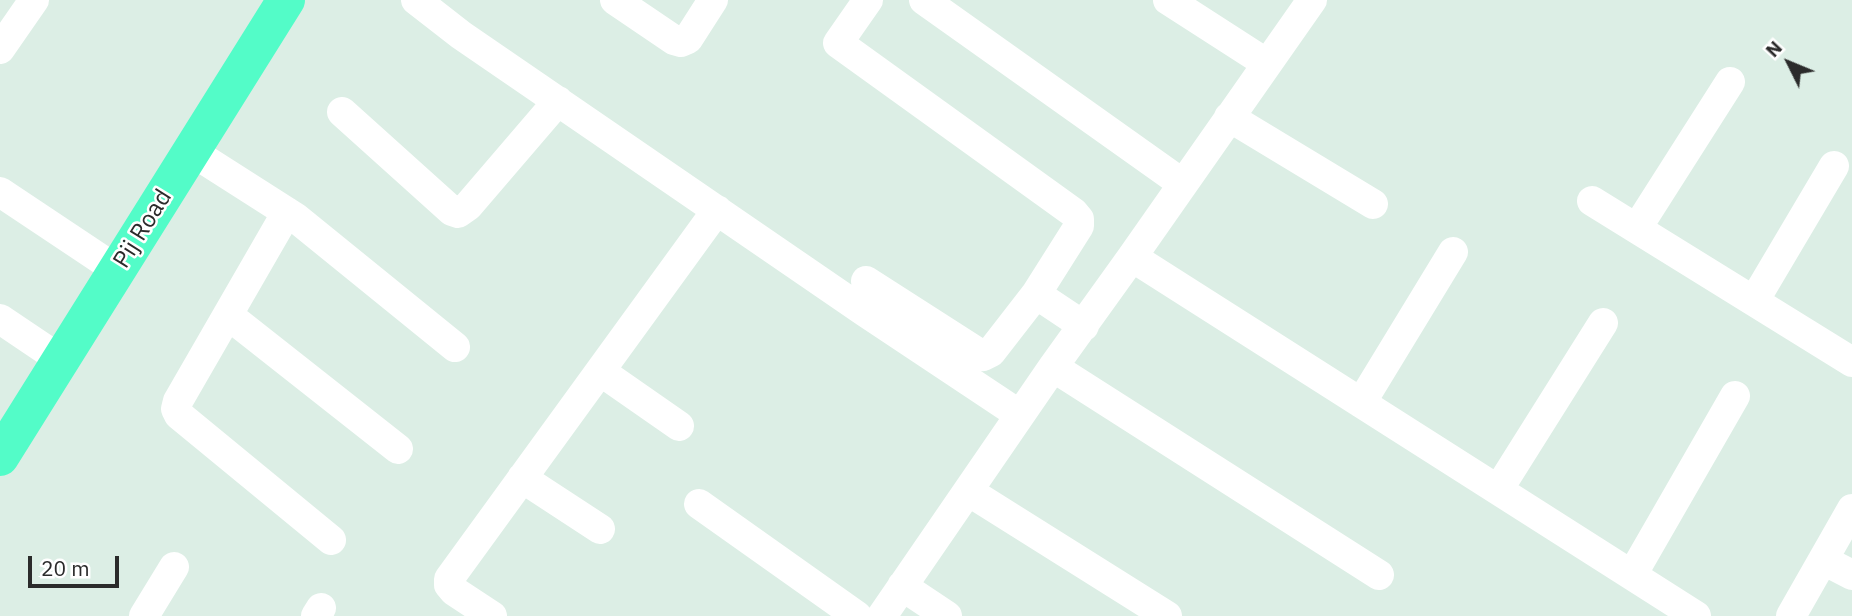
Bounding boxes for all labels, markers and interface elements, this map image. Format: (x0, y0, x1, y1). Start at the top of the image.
north arrow (1754, 28, 1824, 98)
text: N (1760, 35, 1787, 62)
street label: Pij Road (108, 184, 178, 274)
scale bar (32, 542, 122, 586)
text: 20 m (41, 554, 90, 582)

